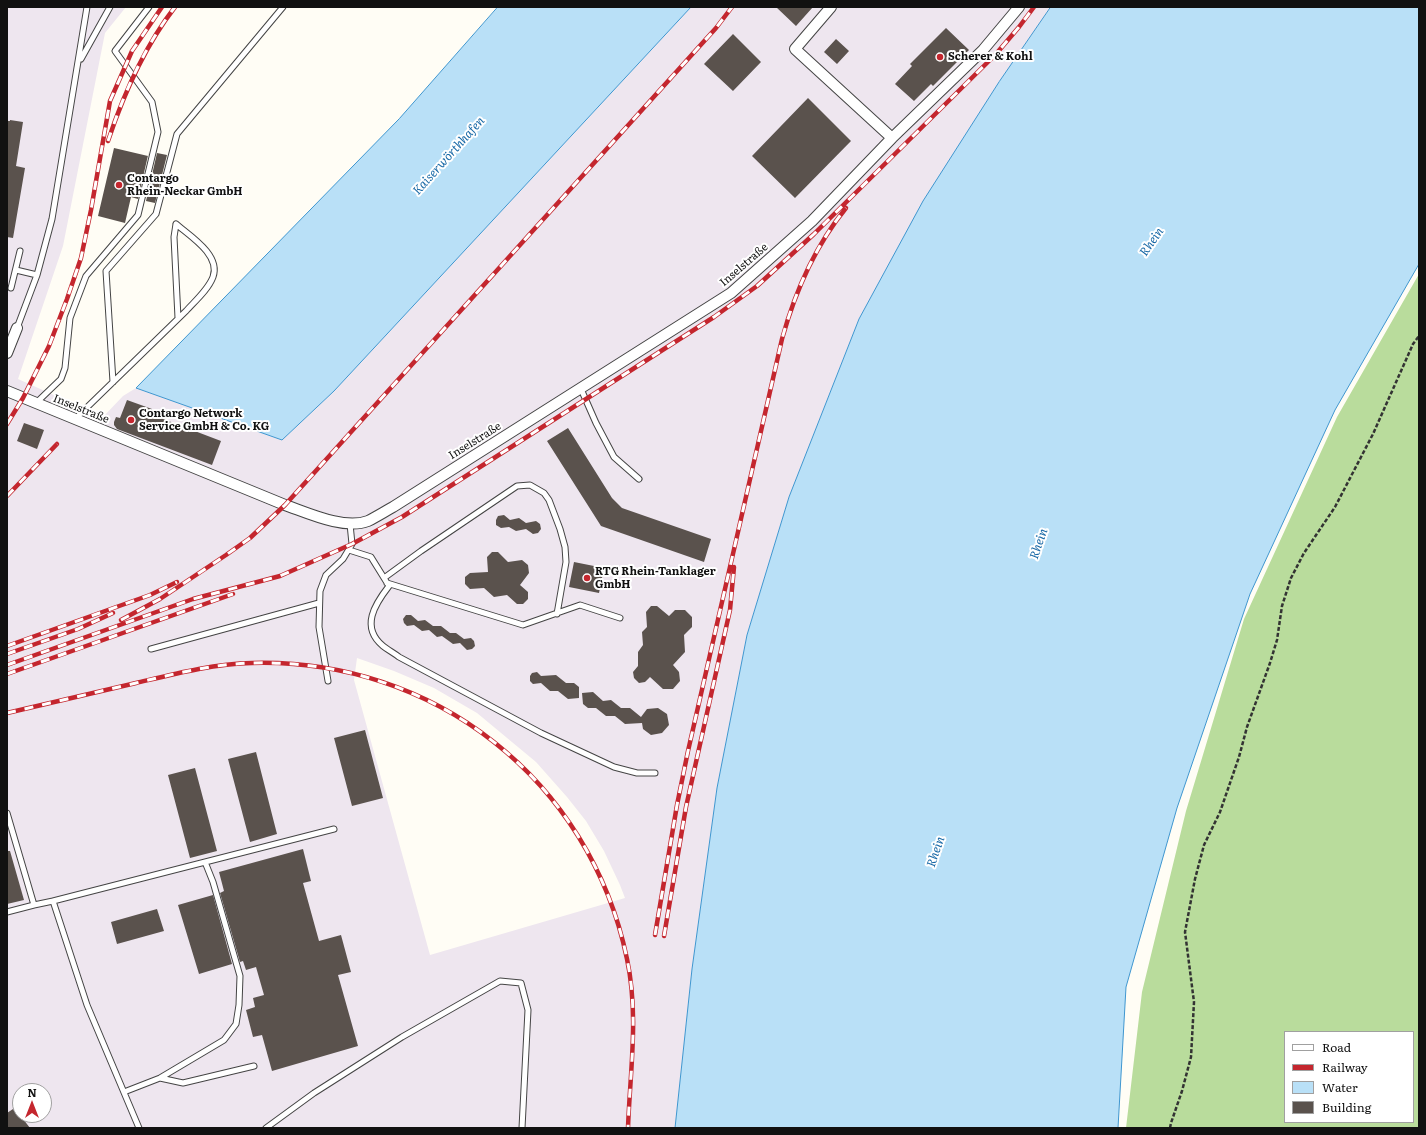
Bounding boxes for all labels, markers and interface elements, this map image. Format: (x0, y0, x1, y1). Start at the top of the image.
place label: Scherer & Kohl (948, 50, 1033, 64)
marker: Scherer & Kohl (935, 52, 945, 62)
water label: Kaiserwörthhafen (410, 114, 488, 198)
place label: Contargo Rhein-Neckar GmbH (127, 172, 243, 198)
marker: Contargo Rhein-Neckar GmbH (114, 180, 124, 190)
water label: Rhein (1137, 225, 1167, 259)
street label: Inselstraße (717, 241, 771, 289)
street label: Inselstraße (51, 392, 111, 426)
place label: Contargo Network Service GmbH & Co. KG (139, 407, 269, 433)
marker: Contargo Network Service GmbH & Co. KG (126, 415, 136, 425)
street label: Inselstraße (446, 420, 504, 462)
water label: Rhein (1027, 527, 1051, 561)
place label: RTG Rhein-Tanklager GmbH (595, 565, 716, 591)
marker: RTG Rhein-Tanklager GmbH (582, 573, 592, 583)
water label: Rhein (924, 835, 948, 869)
legend (1284, 1031, 1414, 1123)
text: Road (1322, 1038, 1351, 1056)
text: Railway (1322, 1058, 1368, 1076)
text: Water (1322, 1078, 1358, 1096)
north arrow (12, 1083, 52, 1123)
text: N (27, 1084, 37, 1100)
text: Building (1322, 1098, 1371, 1116)

